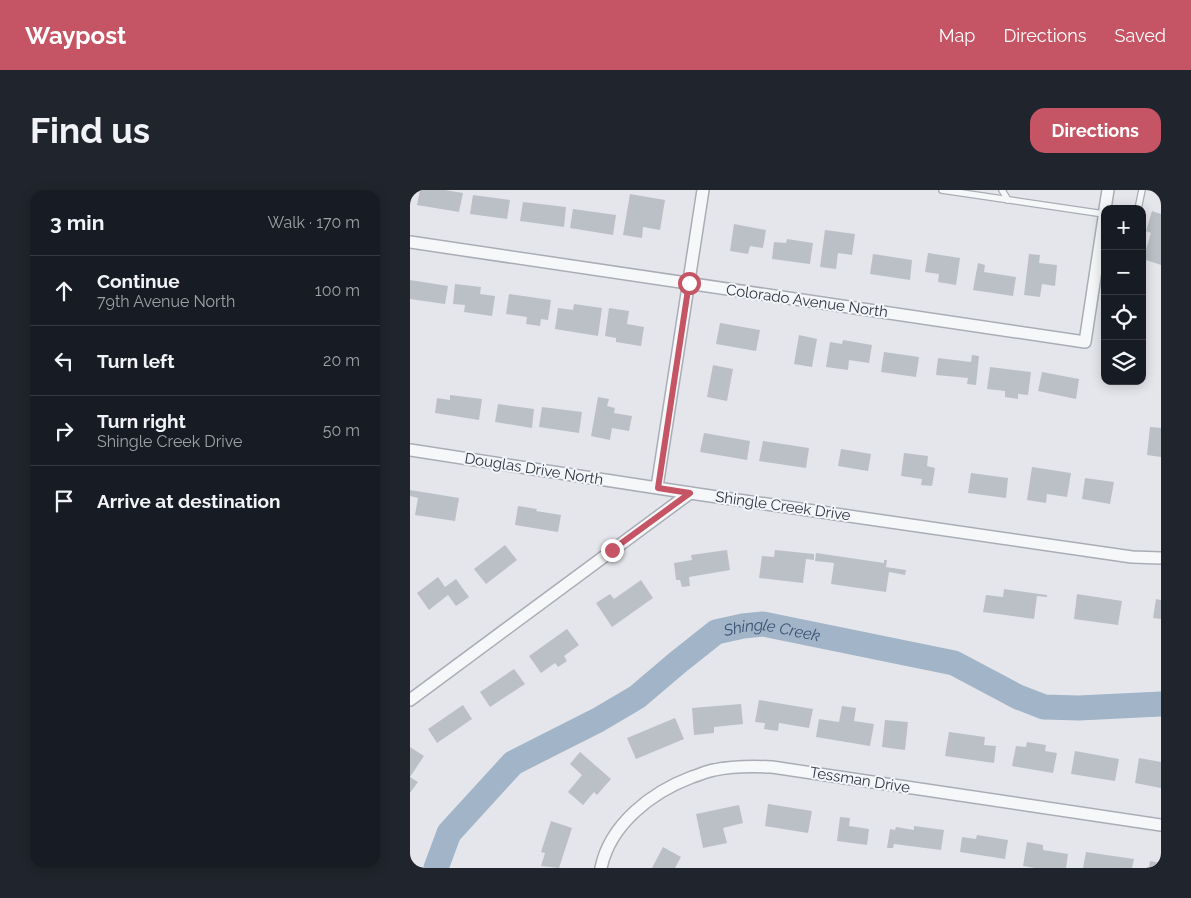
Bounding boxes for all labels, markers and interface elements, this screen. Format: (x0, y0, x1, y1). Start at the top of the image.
text: Waypost (25, 21, 126, 50)
text: Map (939, 25, 975, 46)
text: Directions (1003, 25, 1087, 46)
text: Saved (1115, 25, 1166, 46)
button: Directions (1030, 108, 1161, 153)
text: Find us (30, 110, 150, 151)
map controls (1101, 205, 1146, 385)
button: + (1101, 205, 1146, 250)
text: 3 min (50, 210, 104, 235)
text: Walk · 170 m (268, 213, 360, 232)
button: − (1101, 250, 1146, 295)
text: Continue (97, 270, 180, 292)
route start (678, 272, 701, 295)
icon: ahead (50, 277, 78, 305)
text: 100 m (315, 281, 360, 300)
street label: Colorado Avenue North (725, 281, 889, 321)
text: 79th Avenue North (97, 292, 235, 311)
button: locate (1101, 295, 1146, 340)
button: layers (1101, 340, 1146, 385)
icon: left (50, 347, 78, 375)
text: Turn left (97, 350, 174, 372)
text: 20 m (323, 351, 360, 370)
text: Turn right (97, 410, 186, 432)
icon: right (50, 417, 78, 445)
text: 50 m (323, 421, 360, 440)
text: Shingle Creek Drive (97, 432, 242, 451)
street label: Douglas Drive North (463, 449, 605, 489)
icon: arrive (50, 487, 78, 515)
street label: Shingle Creek Drive (714, 488, 852, 524)
text: Arrive at destination (97, 490, 281, 512)
route end (601, 539, 624, 562)
water label: Shingle Creek (721, 614, 823, 645)
street label: Tessman Drive (809, 763, 912, 797)

